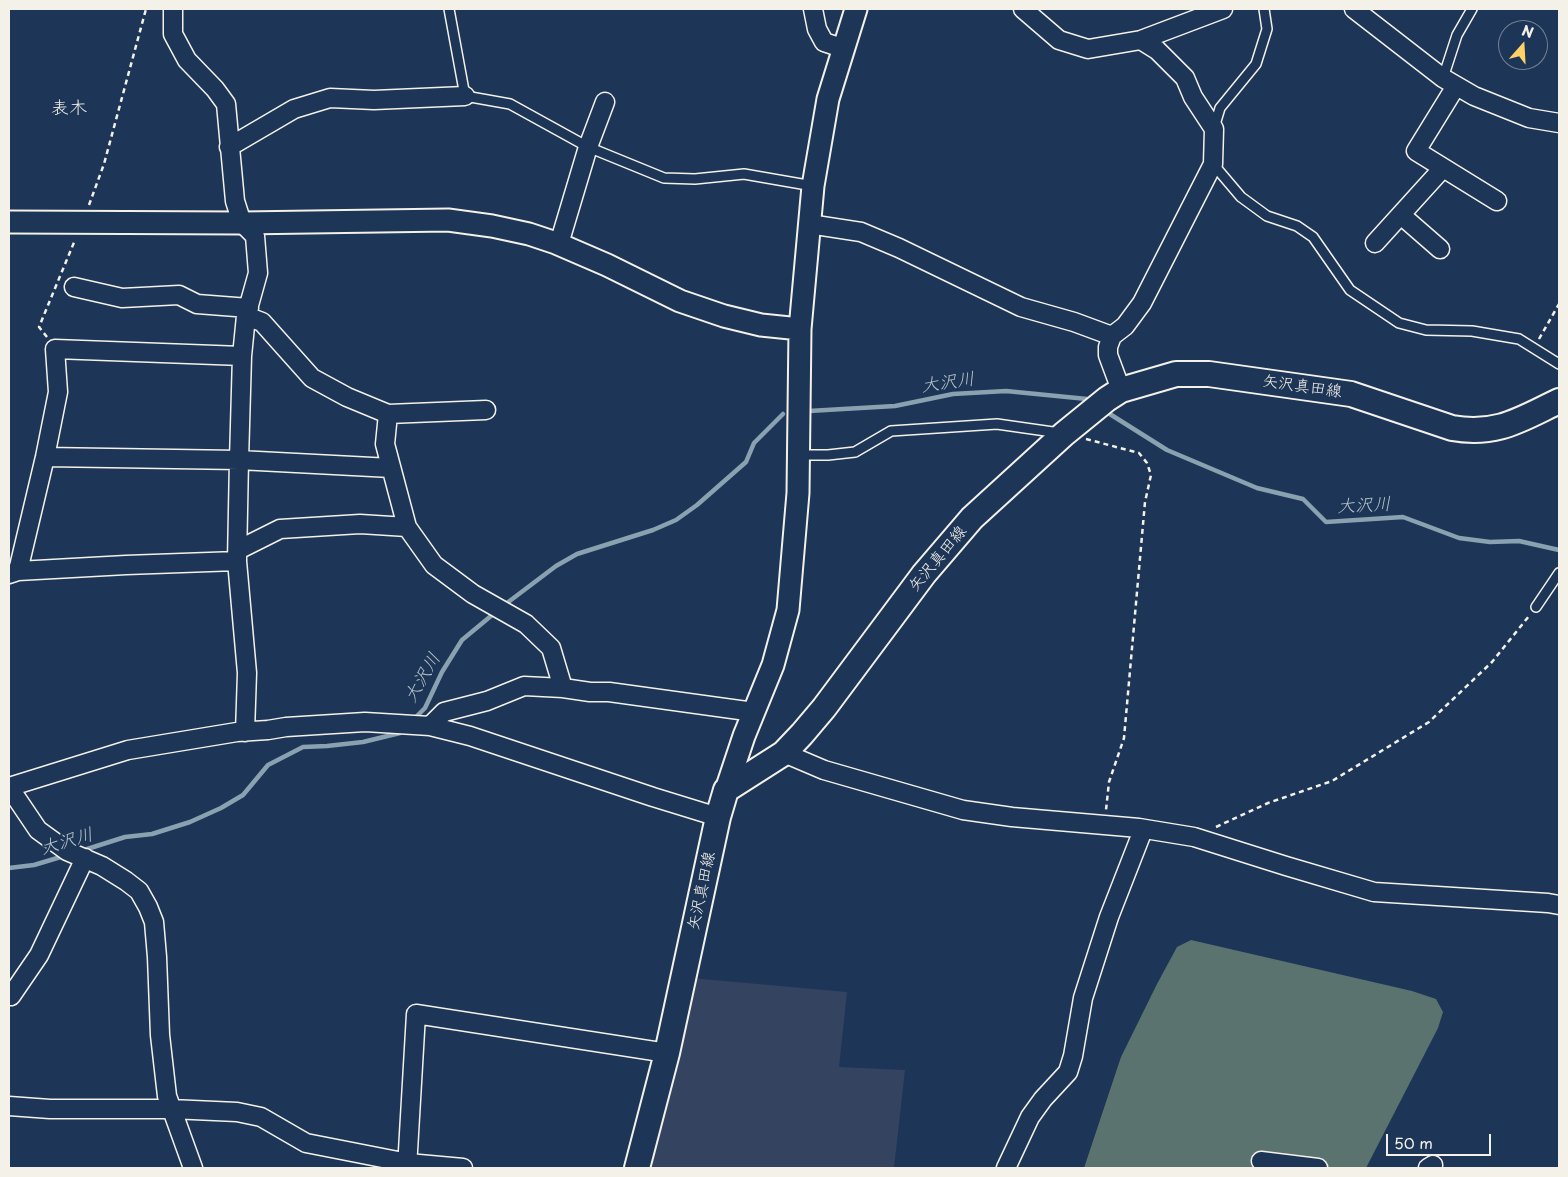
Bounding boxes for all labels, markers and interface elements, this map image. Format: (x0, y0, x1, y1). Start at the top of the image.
north arrow (1498, 20, 1548, 70)
text: N (1519, 20, 1536, 43)
district label: 表木 (51, 98, 87, 120)
water label: 大沢川 (920, 369, 976, 397)
street label: 矢沢真田線 (1261, 372, 1343, 402)
water label: 大沢川 (1336, 494, 1392, 518)
street label: 矢沢真田線 (905, 522, 971, 596)
water label: 大沢川 (400, 649, 446, 707)
water label: 大沢川 (38, 824, 96, 860)
street label: 矢沢真田線 (684, 850, 720, 932)
scale bar (1388, 1124, 1493, 1156)
text: 50 m (1394, 1131, 1433, 1154)

